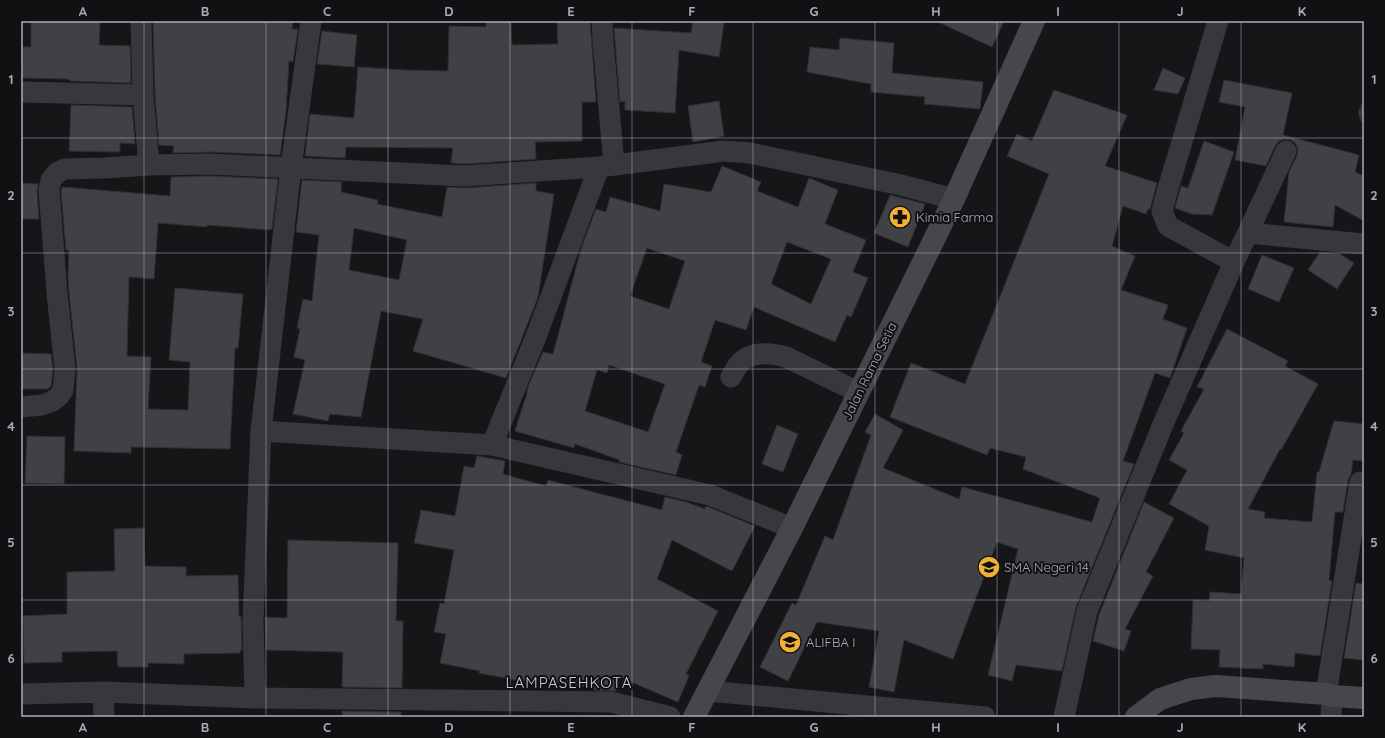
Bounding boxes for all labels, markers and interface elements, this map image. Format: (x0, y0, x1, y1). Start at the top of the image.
text: A (79, 3, 88, 19)
text: B (201, 3, 209, 19)
text: C (323, 3, 331, 19)
text: D (444, 3, 454, 19)
text: E (567, 3, 575, 19)
text: F (688, 3, 696, 19)
text: G (809, 3, 819, 19)
text: H (931, 3, 941, 19)
text: I (1056, 3, 1060, 19)
text: J (1176, 3, 1184, 19)
text: K (1298, 3, 1307, 19)
text: 1 (8, 71, 14, 87)
text: 1 (1371, 71, 1377, 87)
text: 2 (7, 187, 15, 203)
text: 2 (1370, 187, 1378, 203)
pharmacy icon: Kimia Farma (887, 204, 913, 230)
place label: Kimia Farma (916, 209, 993, 225)
text: 3 (8, 303, 15, 319)
text: 3 (1371, 303, 1378, 319)
street label: Jalan Rama Setia (838, 319, 900, 423)
text: 4 (7, 418, 15, 434)
text: 4 (1370, 418, 1378, 434)
text: 5 (7, 534, 15, 550)
text: 5 (1370, 534, 1378, 550)
school or university icon: SMA Negeri 14 (976, 554, 1002, 580)
place label: SMA Negeri 14 (1004, 559, 1089, 575)
school or university icon: ALIFBA I (777, 629, 803, 655)
place label: ALIFBA I (806, 634, 856, 650)
text: 6 (7, 650, 15, 666)
text: 6 (1370, 650, 1378, 666)
district label: LAMPASEHKOTA (506, 673, 632, 692)
text: A (79, 719, 88, 735)
text: B (201, 719, 209, 735)
text: C (323, 719, 331, 735)
text: D (444, 719, 454, 735)
text: E (567, 719, 575, 735)
text: F (688, 719, 696, 735)
text: G (809, 719, 819, 735)
text: H (931, 719, 941, 735)
text: I (1056, 719, 1060, 735)
text: J (1176, 719, 1184, 735)
text: K (1298, 719, 1307, 735)

